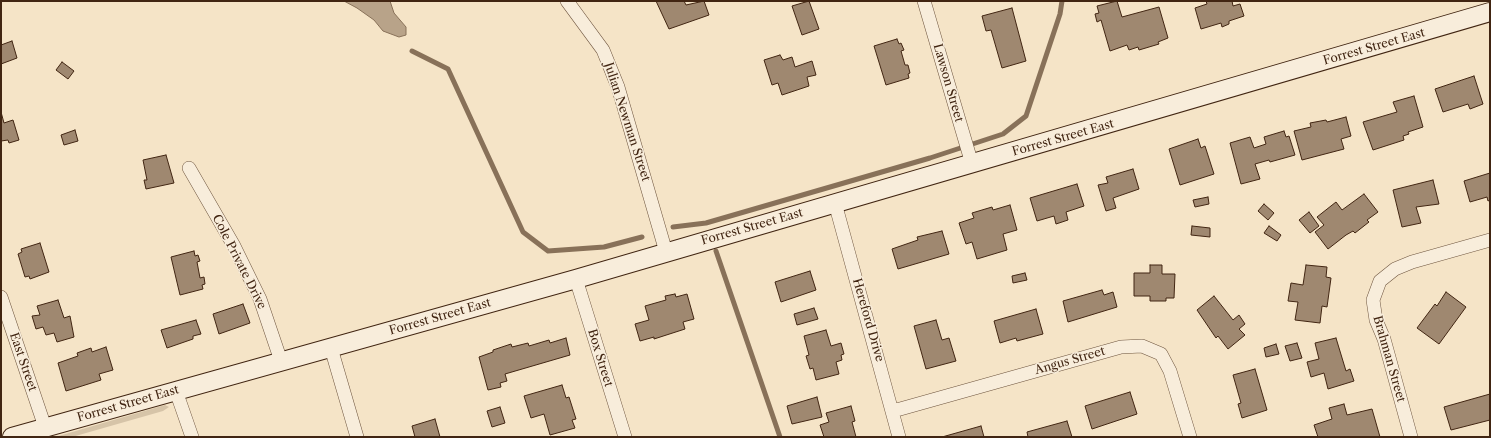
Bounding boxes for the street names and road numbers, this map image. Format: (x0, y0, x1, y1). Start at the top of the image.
street label: Forrest Street East (1321, 26, 1427, 68)
street label: Lawson Street (930, 42, 966, 124)
street label: Julian Newman Street (601, 61, 653, 183)
street label: Forrest Street East (1010, 117, 1116, 159)
street label: Forrest Street East (699, 206, 805, 248)
street label: Cole Private Drive (209, 212, 269, 312)
street label: Hereford Drive (849, 276, 887, 364)
street label: Forrest Street East (387, 296, 493, 338)
street label: Brahman Street (1370, 314, 1408, 404)
street label: Box Street (584, 327, 616, 389)
street label: East Street (6, 331, 40, 393)
street label: Angus Street (1033, 344, 1107, 378)
street label: Forrest Street East (75, 383, 181, 425)

